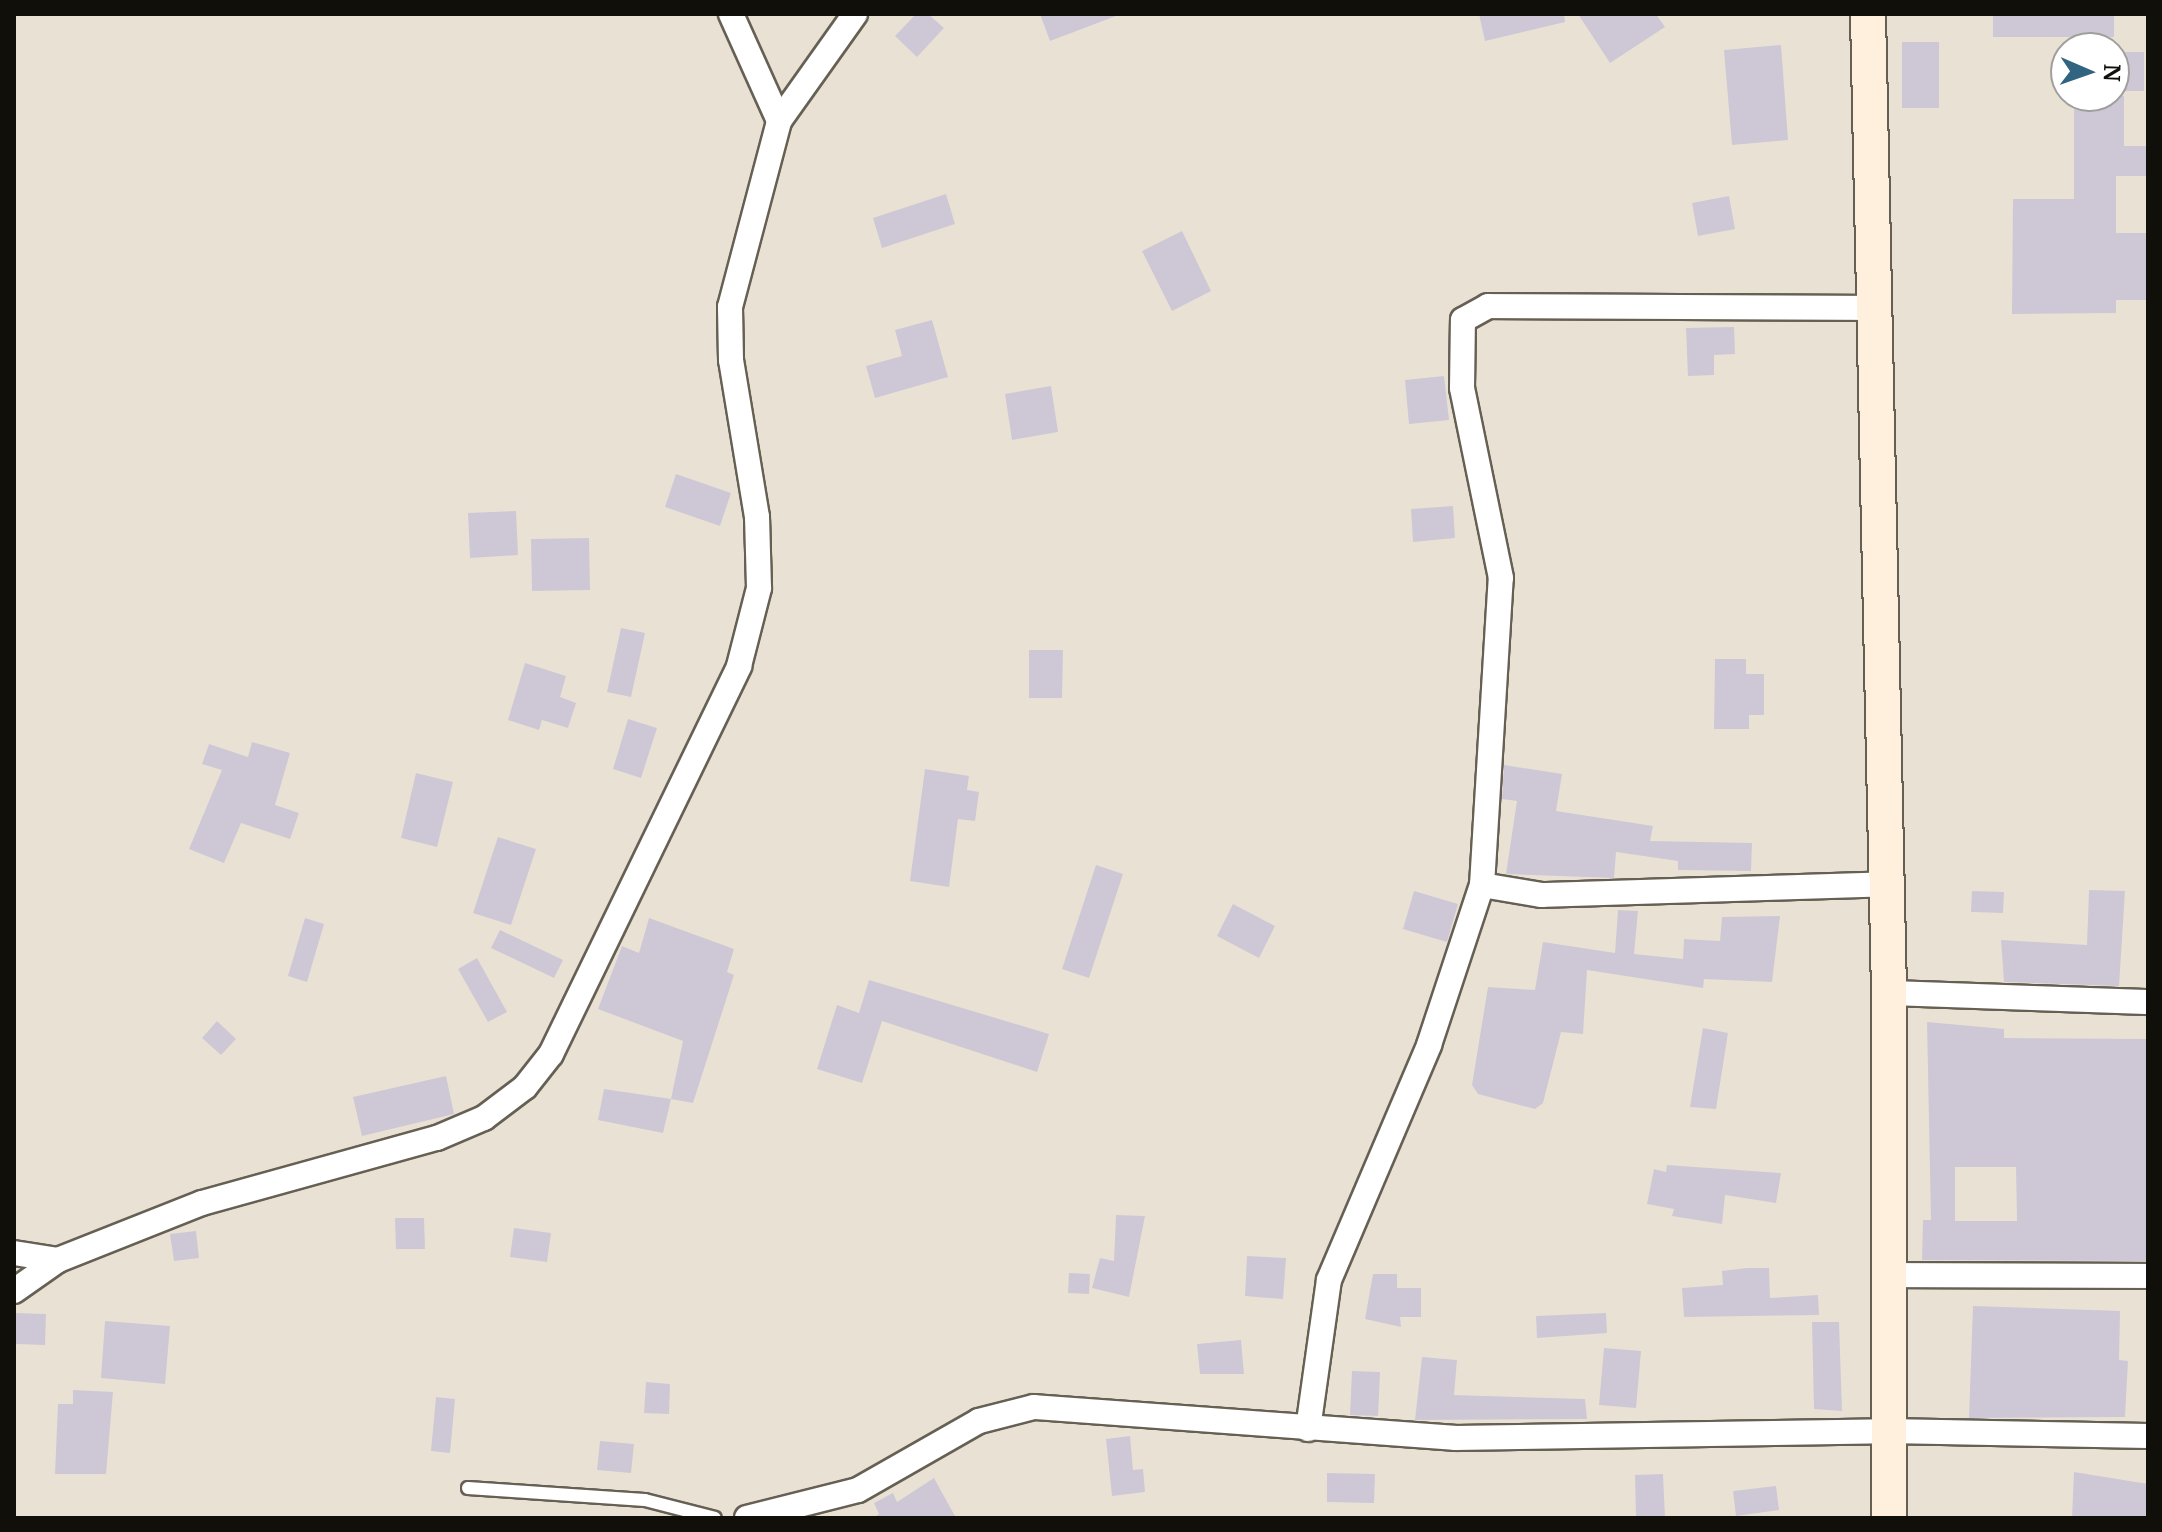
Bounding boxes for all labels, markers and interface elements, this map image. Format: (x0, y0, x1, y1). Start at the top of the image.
north arrow (2050, 32, 2130, 112)
text: N (2098, 64, 2126, 82)

